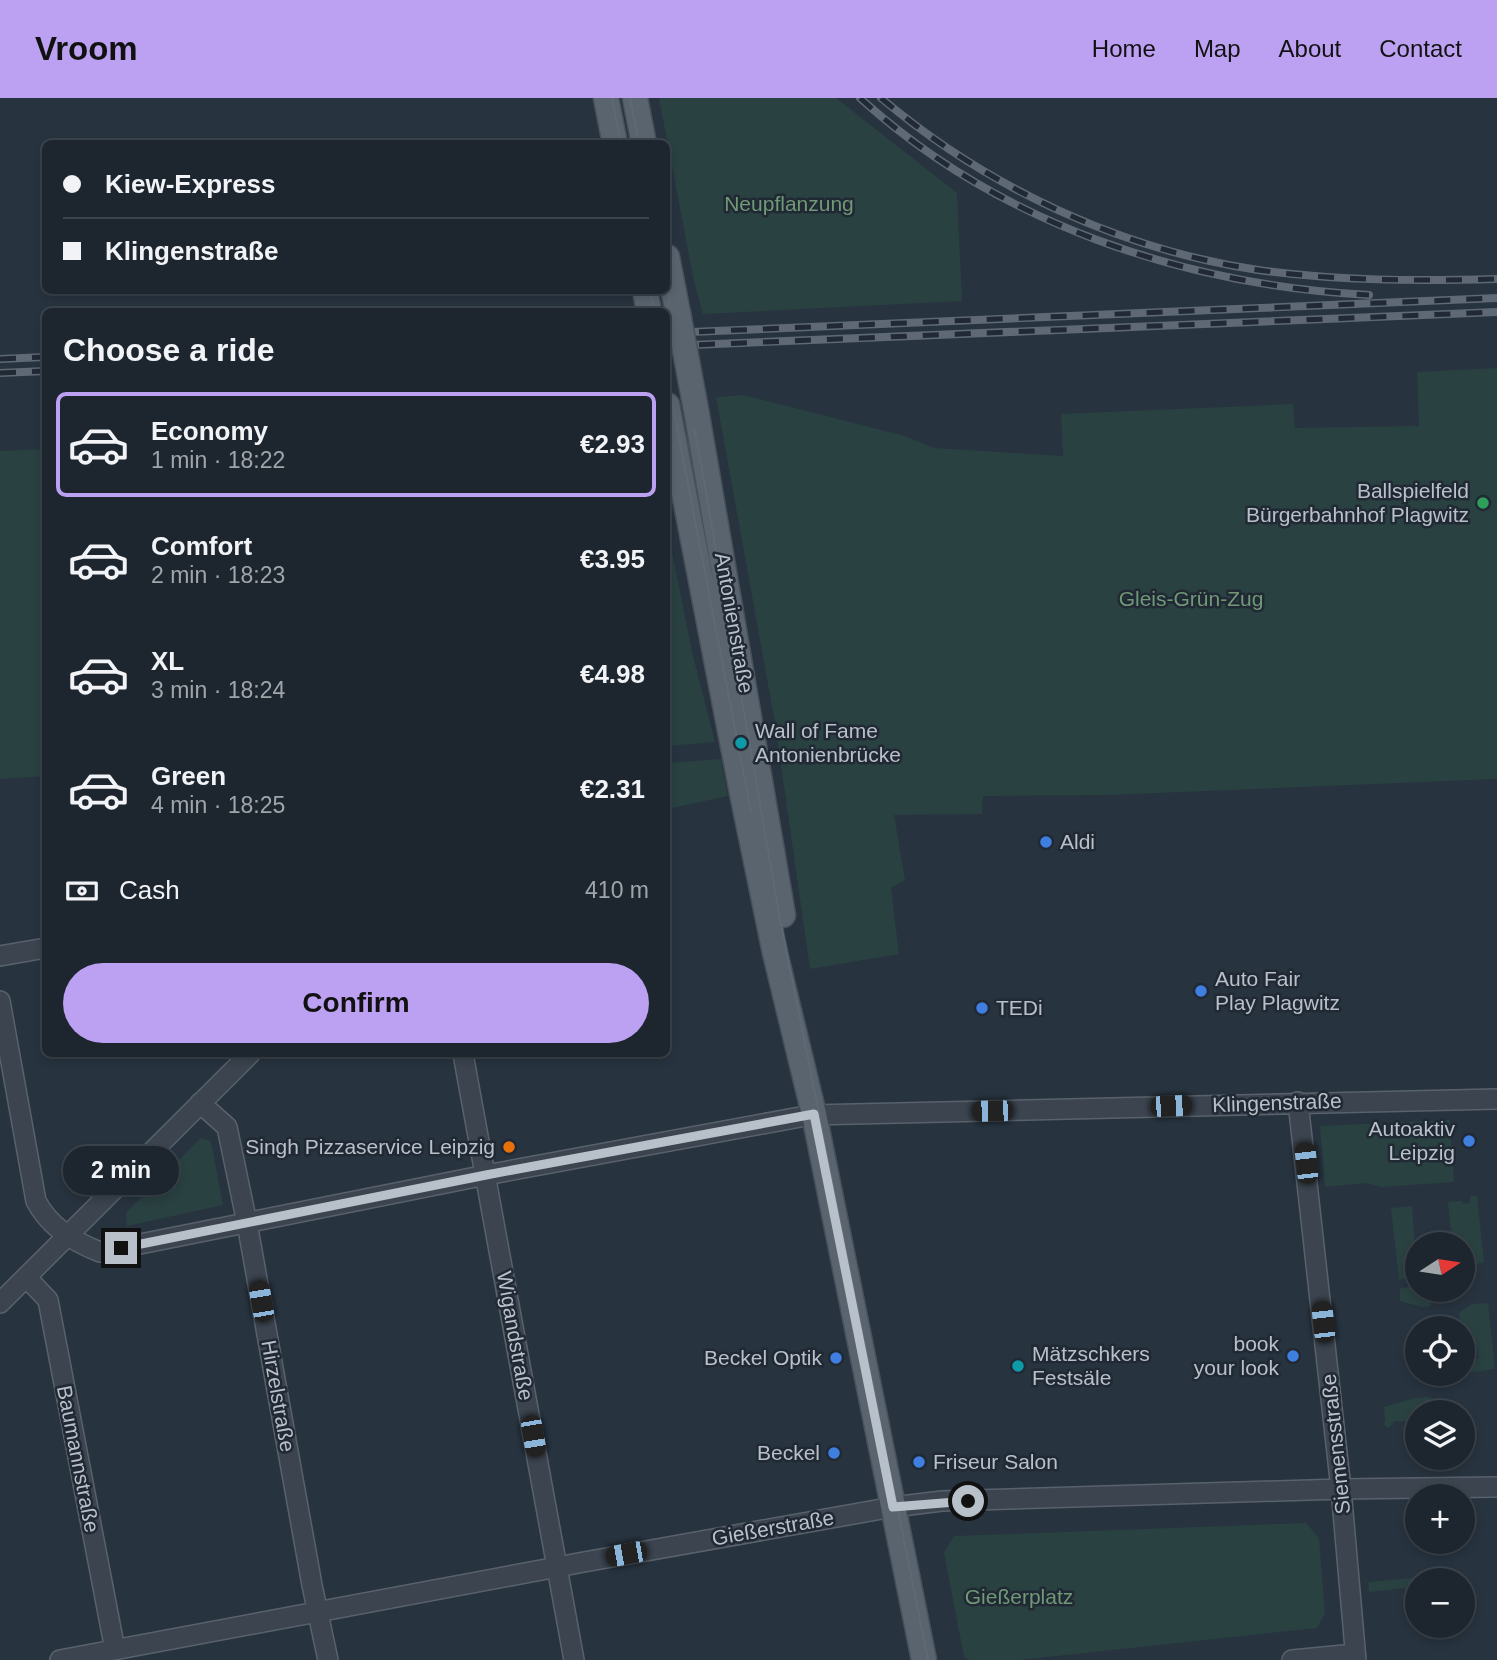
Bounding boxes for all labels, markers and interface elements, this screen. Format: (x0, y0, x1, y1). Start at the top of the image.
text: Vroom (35, 30, 138, 67)
text: Home (1092, 35, 1156, 62)
text: Map (1194, 35, 1241, 62)
text: About (1279, 35, 1341, 62)
text: Contact (1379, 35, 1462, 62)
text: Kiew-Express (105, 169, 276, 199)
park label: Neupflanzung (724, 192, 854, 215)
text: Klingenstraße (105, 236, 278, 266)
text: Choose a ride (63, 332, 275, 368)
icon: car (67, 413, 130, 476)
text: Economy (151, 416, 268, 446)
text: €2.93 (580, 429, 645, 459)
text: 1 min · 18:22 (151, 447, 285, 473)
place label: Ballspielfeld Bürgerbahnhof Plagwitz (1246, 479, 1469, 526)
marker: Ballspielfeld Bürgerbahnhof Plagwitz (1475, 495, 1491, 511)
icon: car (67, 528, 130, 591)
text: Comfort (151, 531, 252, 561)
text: €3.95 (580, 544, 645, 574)
street label: Antonienstraße (711, 551, 758, 695)
text: 2 min · 18:23 (151, 562, 285, 588)
park label: Gleis-Grün-Zug (1119, 587, 1263, 610)
icon: car (67, 643, 130, 706)
text: XL (151, 646, 184, 676)
text: €4.98 (580, 659, 645, 689)
text: 3 min · 18:24 (151, 677, 285, 703)
place label: Wall of Fame Antonienbrücke (755, 719, 901, 766)
marker: Wall of Fame Antonienbrücke (733, 735, 749, 751)
icon: car (67, 758, 130, 821)
text: Green (151, 761, 226, 791)
text: €2.31 (580, 774, 645, 804)
text: 4 min · 18:25 (151, 792, 285, 818)
place label: Aldi (1060, 830, 1095, 853)
marker: Aldi (1038, 834, 1054, 850)
icon: cash (63, 872, 101, 910)
text: Cash (119, 875, 180, 905)
text: 410 m (585, 877, 649, 903)
button: Confirm (63, 963, 649, 1043)
place label: Auto Fair Play Plagwitz (1215, 967, 1340, 1014)
marker: Auto Fair Play Plagwitz (1193, 983, 1209, 999)
place label: TEDi (996, 996, 1043, 1019)
marker: TEDi (974, 1000, 990, 1016)
street label: Klingenstraße (1212, 1089, 1342, 1116)
car (1150, 1095, 1193, 1117)
car (971, 1100, 1014, 1122)
place label: Autoaktiv Leipzig (1369, 1117, 1455, 1164)
marker: Autoaktiv Leipzig (1461, 1133, 1477, 1149)
place label: Singh Pizzaservice Leipzig (245, 1135, 495, 1158)
marker: Singh Pizzaservice Leipzig (501, 1139, 517, 1155)
car (1294, 1141, 1319, 1185)
callout: 2 min (63, 1146, 179, 1196)
text: 2 min (91, 1157, 151, 1183)
route end (105, 1232, 137, 1264)
north arrow (1405, 1232, 1475, 1302)
map controls (1405, 1232, 1475, 1638)
street label: Wigandstraße (493, 1270, 538, 1402)
car (248, 1278, 275, 1324)
car (1311, 1300, 1336, 1344)
button: locate (1405, 1316, 1475, 1386)
place label: book your look (1194, 1332, 1279, 1379)
street label: Hirzelstraße (257, 1338, 300, 1454)
place label: Mätzschkers Festsäle (1032, 1342, 1150, 1389)
place label: Beckel Optik (704, 1346, 822, 1369)
marker: book your look (1285, 1348, 1301, 1364)
marker: Beckel Optik (828, 1350, 844, 1366)
marker: Mätzschkers Festsäle (1010, 1358, 1026, 1374)
street label: Siemensstraße (1317, 1373, 1354, 1515)
street label: Baumannstraße (53, 1383, 104, 1534)
button: layers (1405, 1400, 1475, 1470)
car (520, 1413, 547, 1459)
place label: Beckel (757, 1441, 820, 1464)
marker: Beckel (826, 1445, 842, 1461)
place label: Friseur Salon (933, 1450, 1058, 1473)
marker: Friseur Salon (911, 1454, 927, 1470)
button: + (1405, 1484, 1475, 1554)
route start (952, 1485, 984, 1517)
street label: Gießerstraße (710, 1505, 836, 1550)
car (604, 1540, 649, 1568)
button: − (1405, 1568, 1475, 1638)
park label: Gießerplatz (965, 1585, 1073, 1608)

